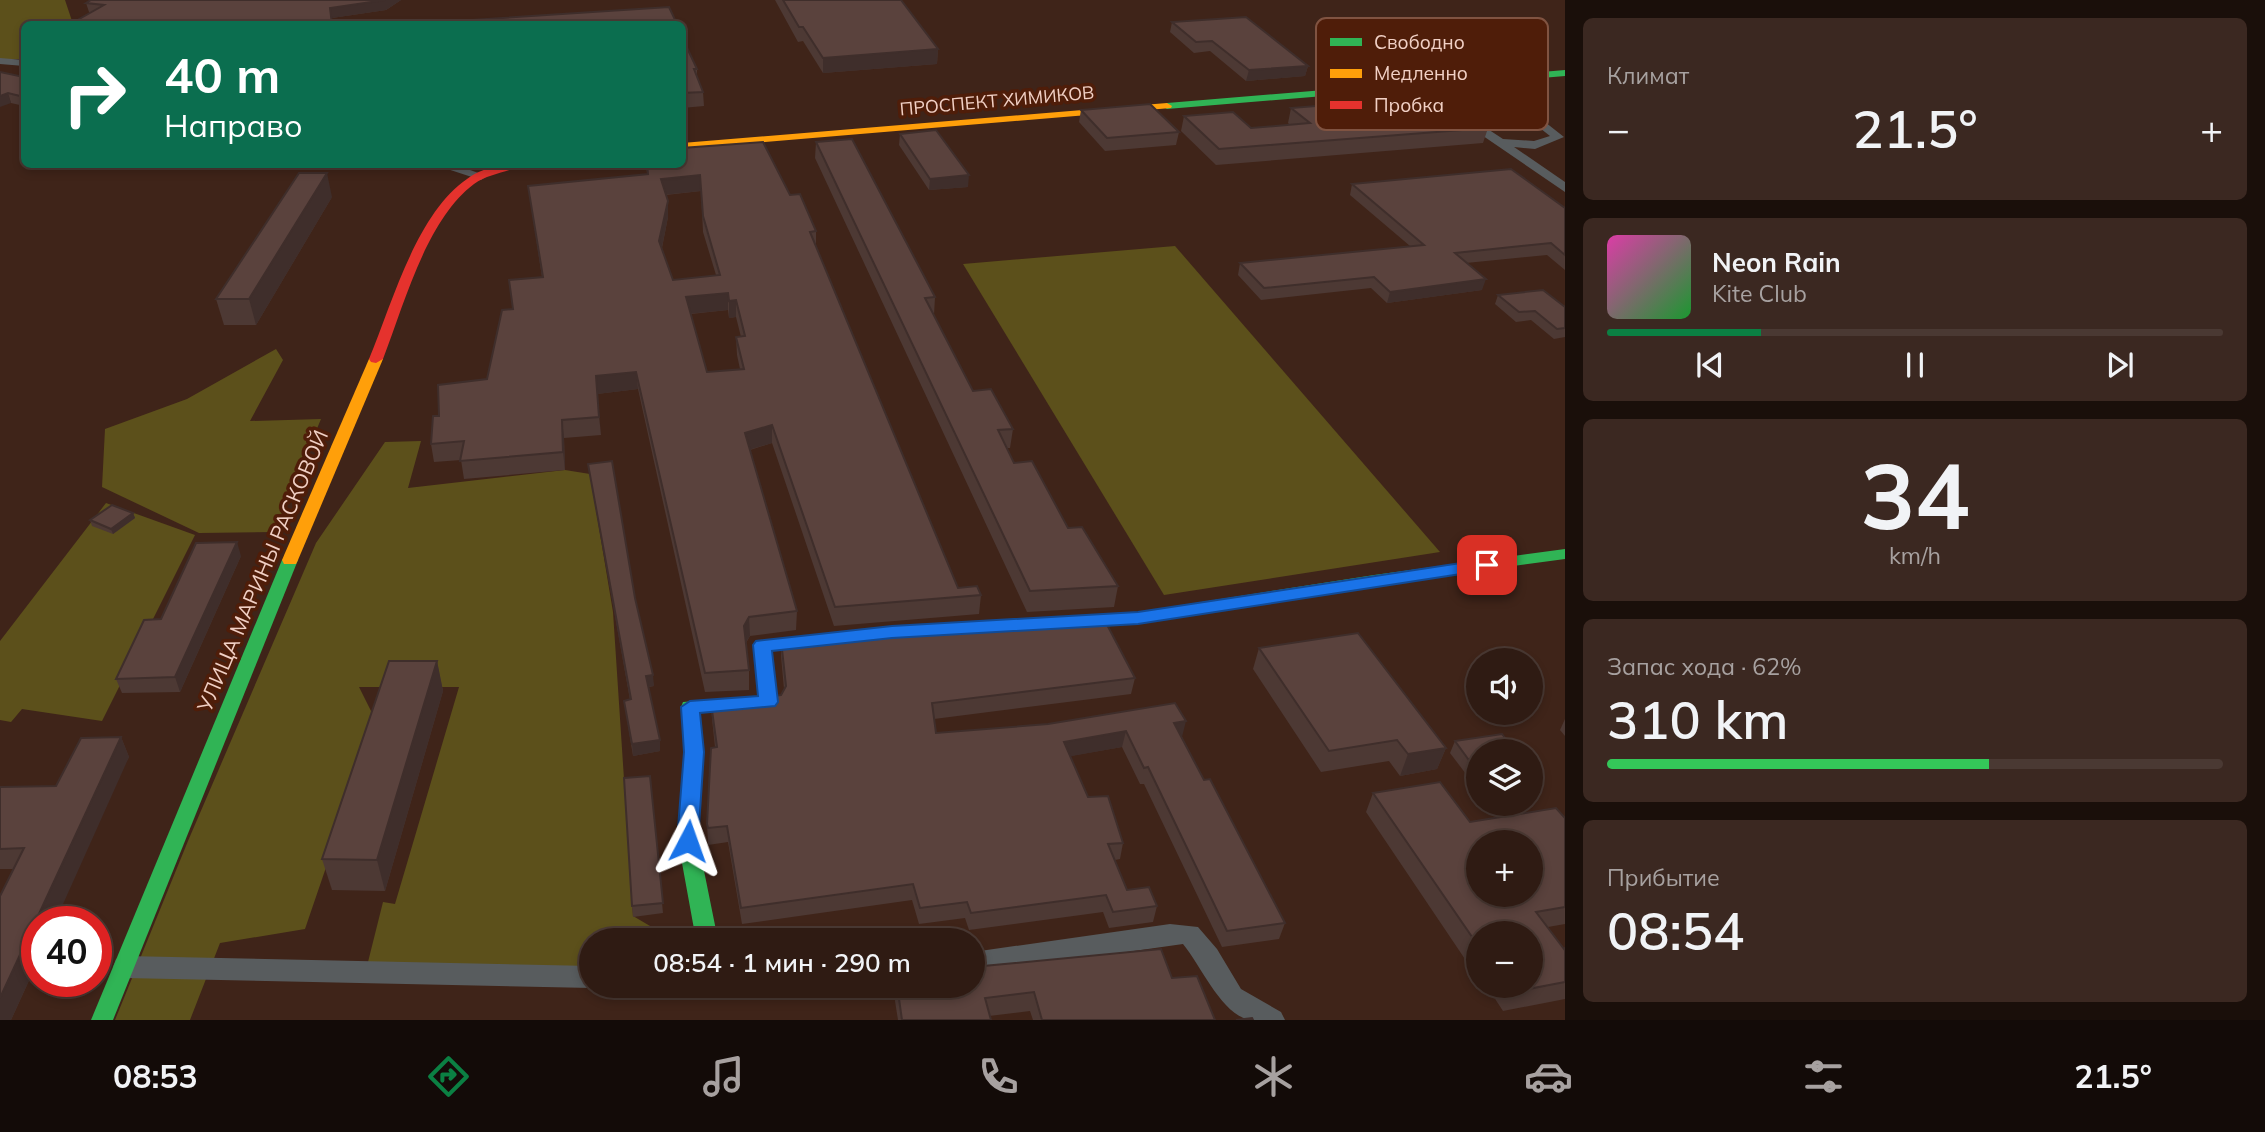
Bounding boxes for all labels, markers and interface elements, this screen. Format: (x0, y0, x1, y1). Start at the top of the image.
legend (1316, 18, 1548, 130)
text: Свободно (1374, 30, 1465, 54)
text: 40 m (164, 44, 280, 105)
icon: right (49, 49, 140, 140)
text: Медленно (1374, 61, 1468, 85)
text: Климат (1607, 61, 1689, 90)
street label: ПРОСПЕКТ ХИМИКОВ (899, 81, 1095, 120)
text: Пробка (1374, 93, 1444, 117)
text: 21.5° (1852, 96, 1978, 161)
text: Направо (164, 105, 303, 145)
text: − (1607, 105, 1630, 153)
text: + (2200, 105, 2223, 153)
text: Neon Rain (1712, 246, 1841, 279)
text: Kite Club (1712, 279, 1807, 308)
icon: previous (1691, 346, 1729, 384)
icon: pause (1896, 346, 1934, 384)
icon: next (2101, 346, 2139, 384)
street label: УЛИЦА МАРИНЫ РАСКОВОЙ (190, 426, 333, 716)
text: 34 (1860, 438, 1970, 552)
pin (1457, 535, 1517, 595)
text: km/h (1889, 541, 1941, 570)
icon: arrive (1468, 546, 1506, 584)
map controls (1466, 648, 1543, 998)
button: sound (1466, 648, 1543, 725)
text: Запас хода · 62% (1607, 652, 1802, 681)
text: 310 km (1607, 687, 1788, 752)
button: layers (1466, 739, 1543, 816)
position arrow (651, 804, 725, 878)
button: + (1466, 830, 1543, 907)
text: Прибытие (1607, 863, 1720, 892)
text: 08:54 (1607, 898, 1744, 963)
speed limit sign: 40 (21, 906, 112, 997)
button: − (1466, 921, 1543, 998)
text: 08:54 · 1 мин · 290 m (653, 946, 911, 979)
icon: directions (424, 1052, 473, 1101)
icon: music (699, 1052, 748, 1101)
icon: phone (974, 1052, 1023, 1101)
icon: climate (1249, 1052, 1298, 1101)
icon: car (1524, 1052, 1573, 1101)
icon: filters (1799, 1052, 1848, 1101)
text: 08:53 (113, 1056, 198, 1096)
text: 21.5° (2074, 1056, 2152, 1096)

